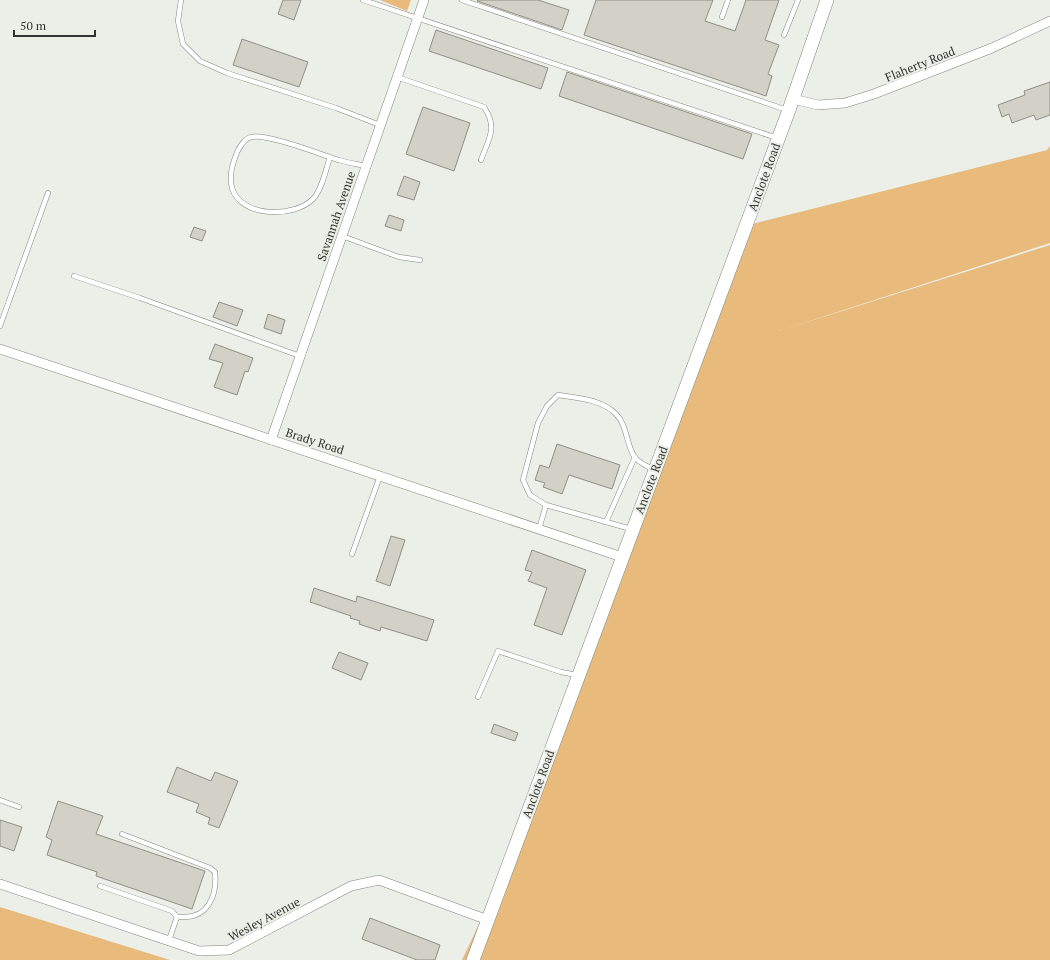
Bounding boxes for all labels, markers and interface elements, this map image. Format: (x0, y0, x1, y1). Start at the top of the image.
scale bar (14, 12, 95, 38)
text: 50 m (20, 18, 47, 33)
street label: Flaherty Road (883, 43, 957, 85)
street label: Anclote Road (745, 141, 783, 213)
street label: Savannah Avenue (314, 169, 358, 263)
street label: Brady Road (284, 425, 346, 458)
street label: Anclote Road (631, 444, 671, 516)
street label: Anclote Road (519, 748, 557, 820)
street label: Wesley Avenue (226, 894, 302, 944)

